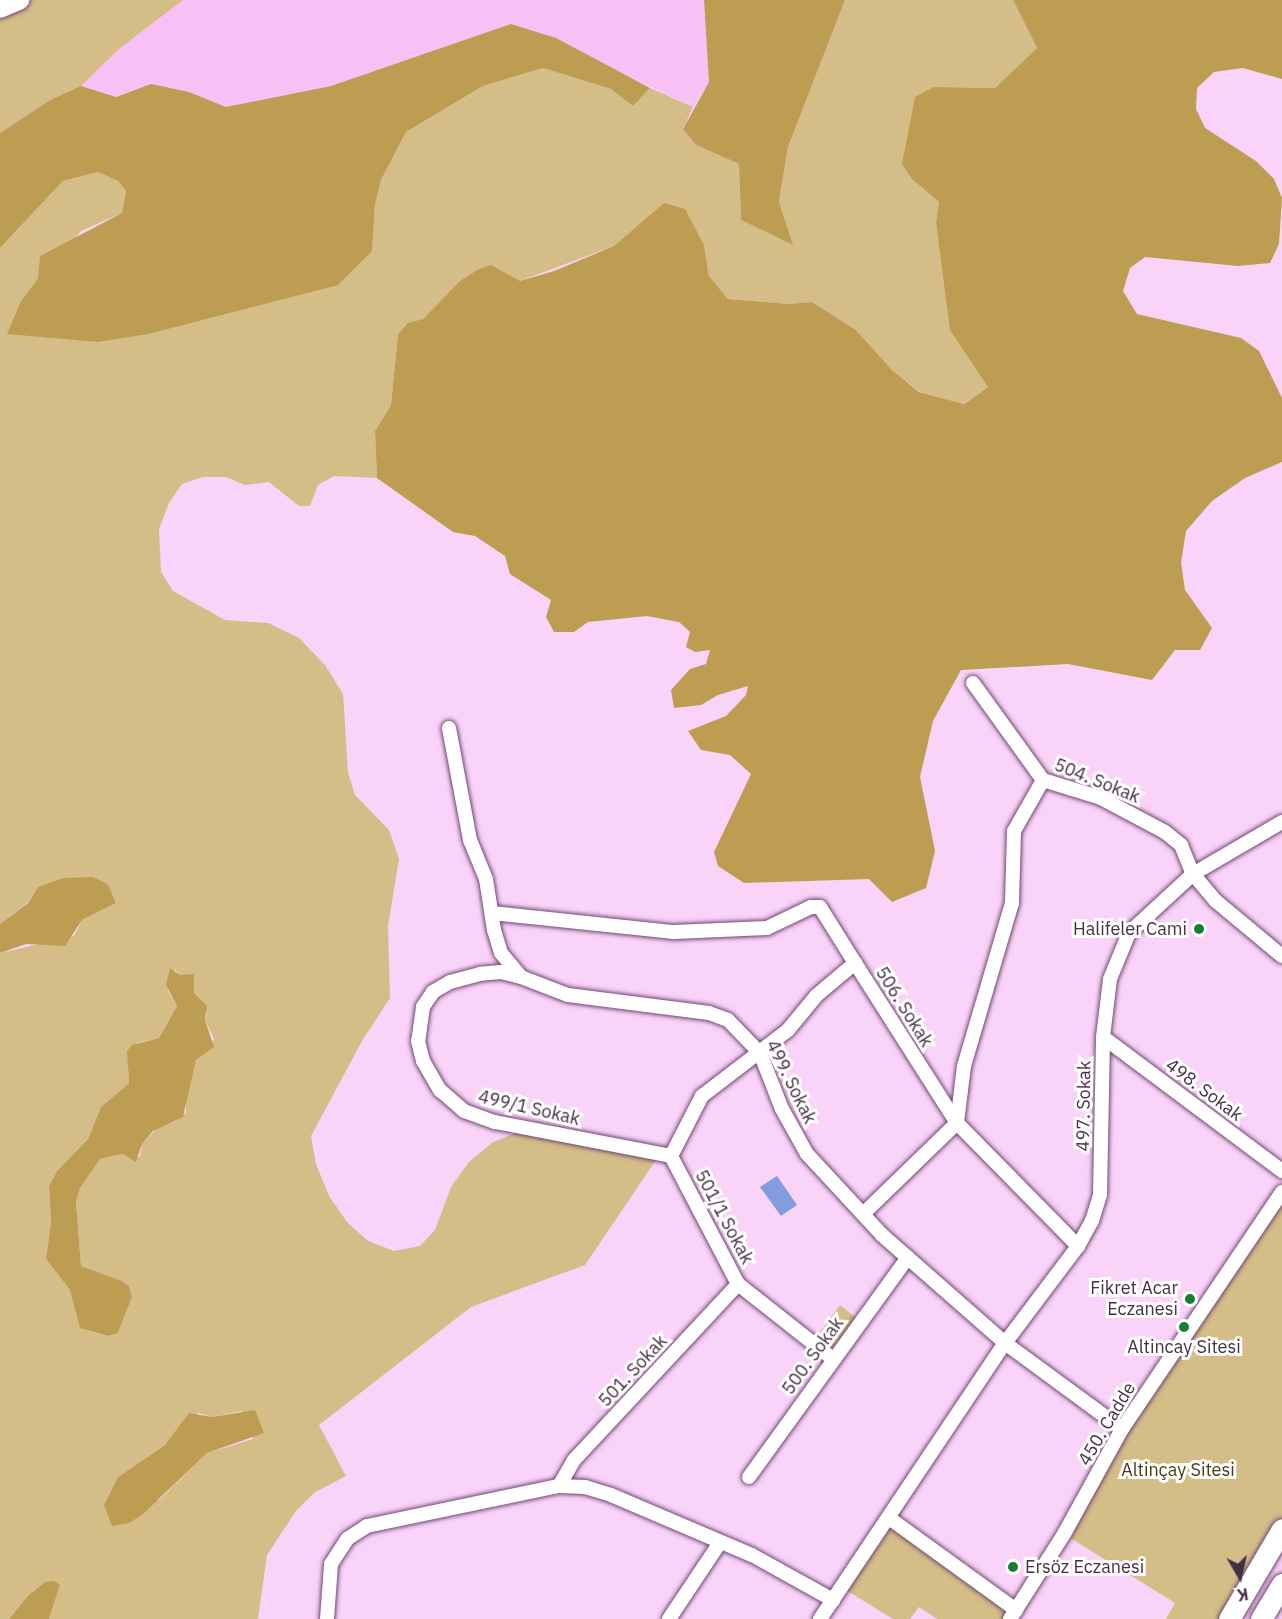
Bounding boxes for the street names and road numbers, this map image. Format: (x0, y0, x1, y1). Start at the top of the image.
street label: 504. Sokak (1051, 754, 1143, 808)
street label: 506. Sokak (871, 963, 937, 1051)
street label: 499. Sokak (761, 1037, 821, 1127)
street label: 498. Sokak (1161, 1054, 1247, 1126)
street label: 497. Sokak (1072, 1061, 1096, 1151)
street label: 499/1 Sokak (476, 1086, 582, 1130)
street label: 501/1 Sokak (690, 1166, 758, 1268)
street label: 500. Sokak (778, 1313, 848, 1399)
street label: 501. Sokak (594, 1331, 672, 1411)
street label: 450. Cadde (1074, 1379, 1140, 1469)

